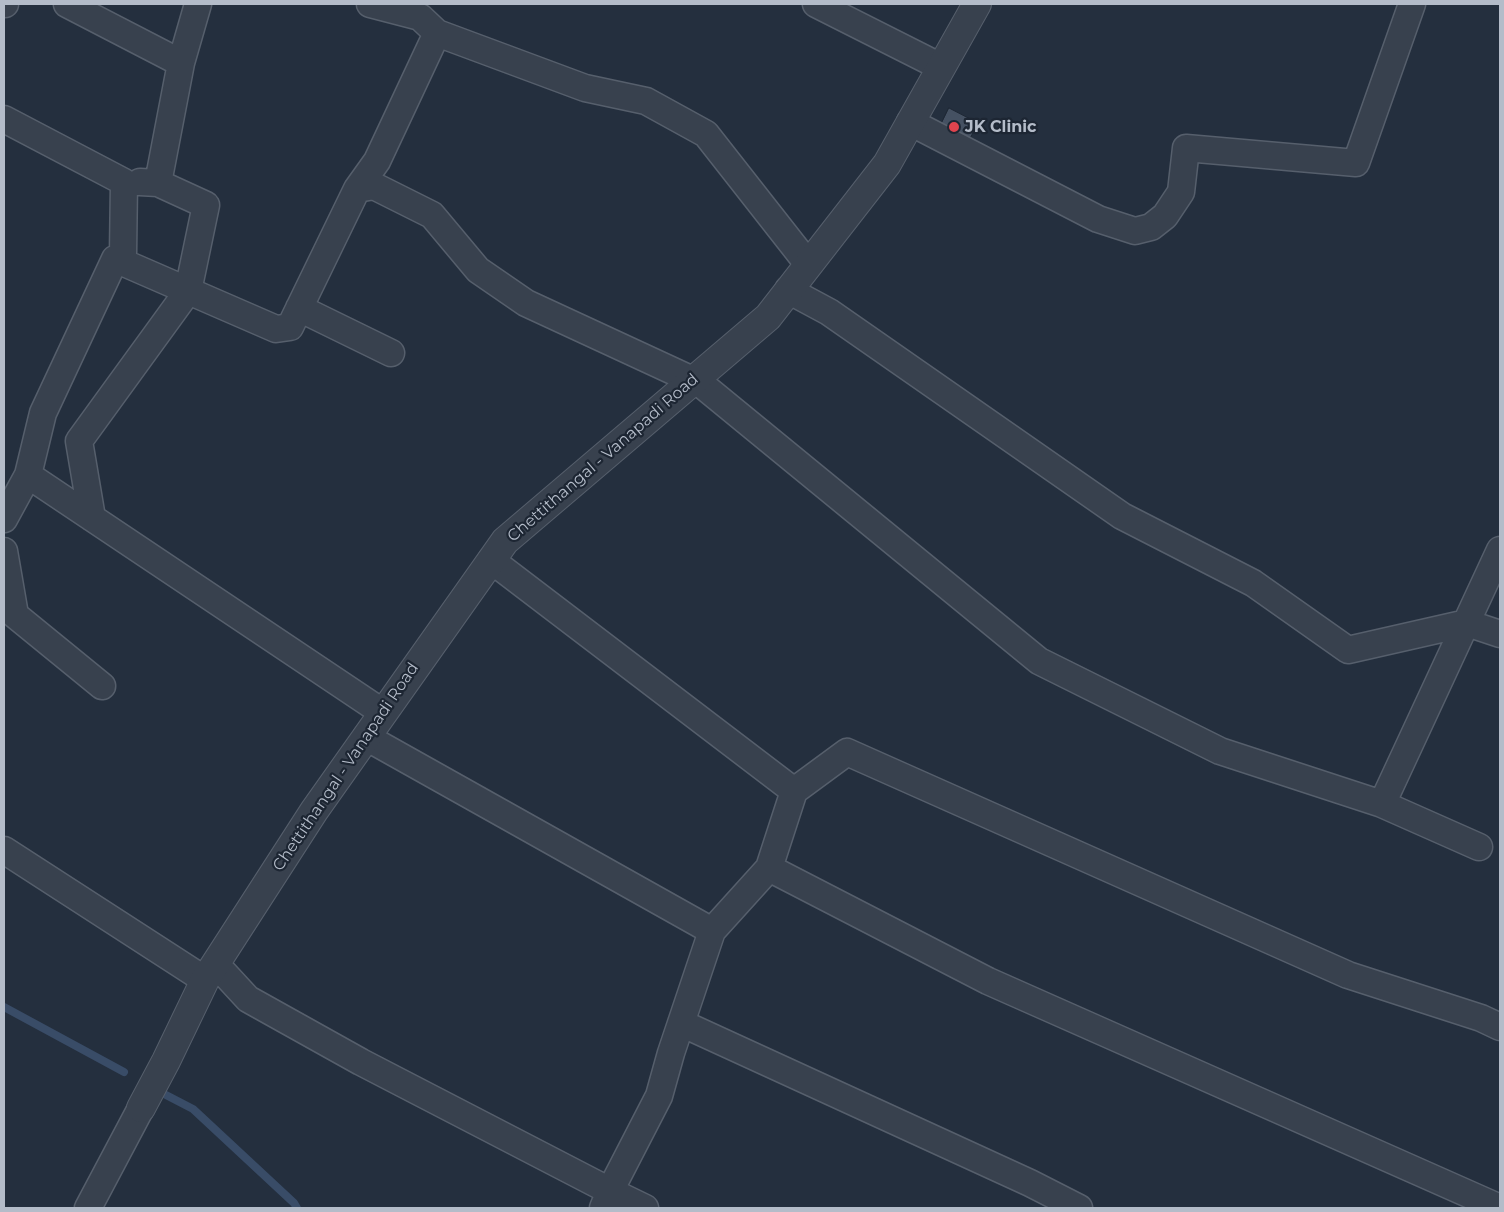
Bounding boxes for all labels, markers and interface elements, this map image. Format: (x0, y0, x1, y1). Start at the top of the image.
place label: JK Clinic (965, 117, 1037, 137)
marker: JK Clinic (947, 120, 961, 134)
street label: Chettithangal - Vanapadi Road (504, 370, 702, 546)
street label: Chettithangal - Vanapadi Road (269, 659, 423, 875)

